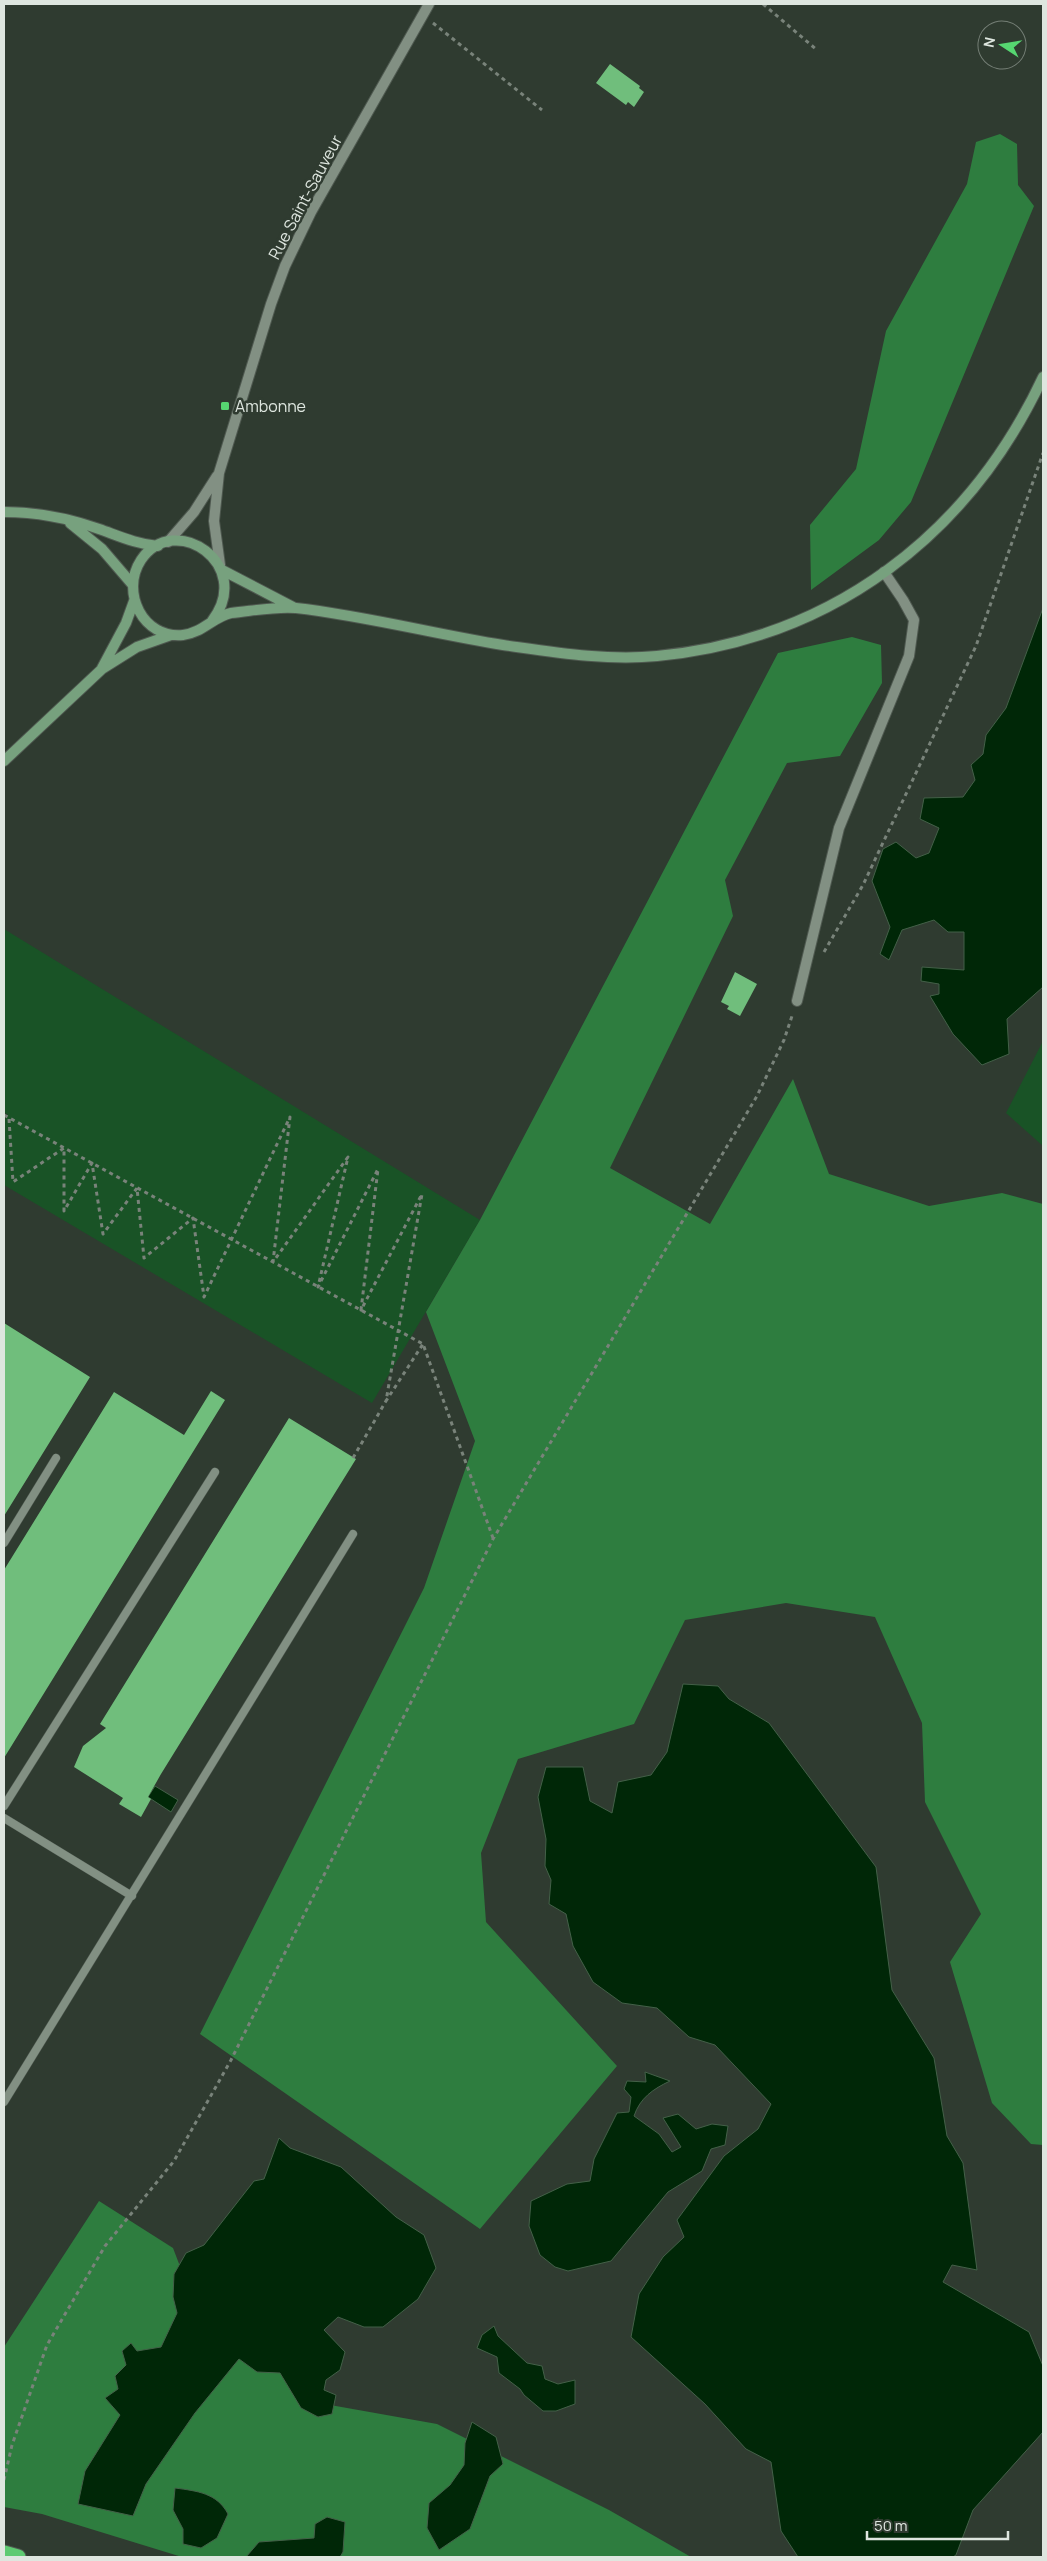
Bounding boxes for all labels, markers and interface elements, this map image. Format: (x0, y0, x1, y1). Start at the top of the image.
north arrow (977, 20, 1027, 70)
text: N (978, 35, 999, 49)
street label: Rue Saint-Sauveur (263, 131, 347, 263)
place label: Ambonne (235, 395, 306, 417)
marker: Ambonne (219, 400, 231, 412)
scale bar (867, 2508, 1008, 2540)
text: 50 m (874, 2515, 908, 2536)

